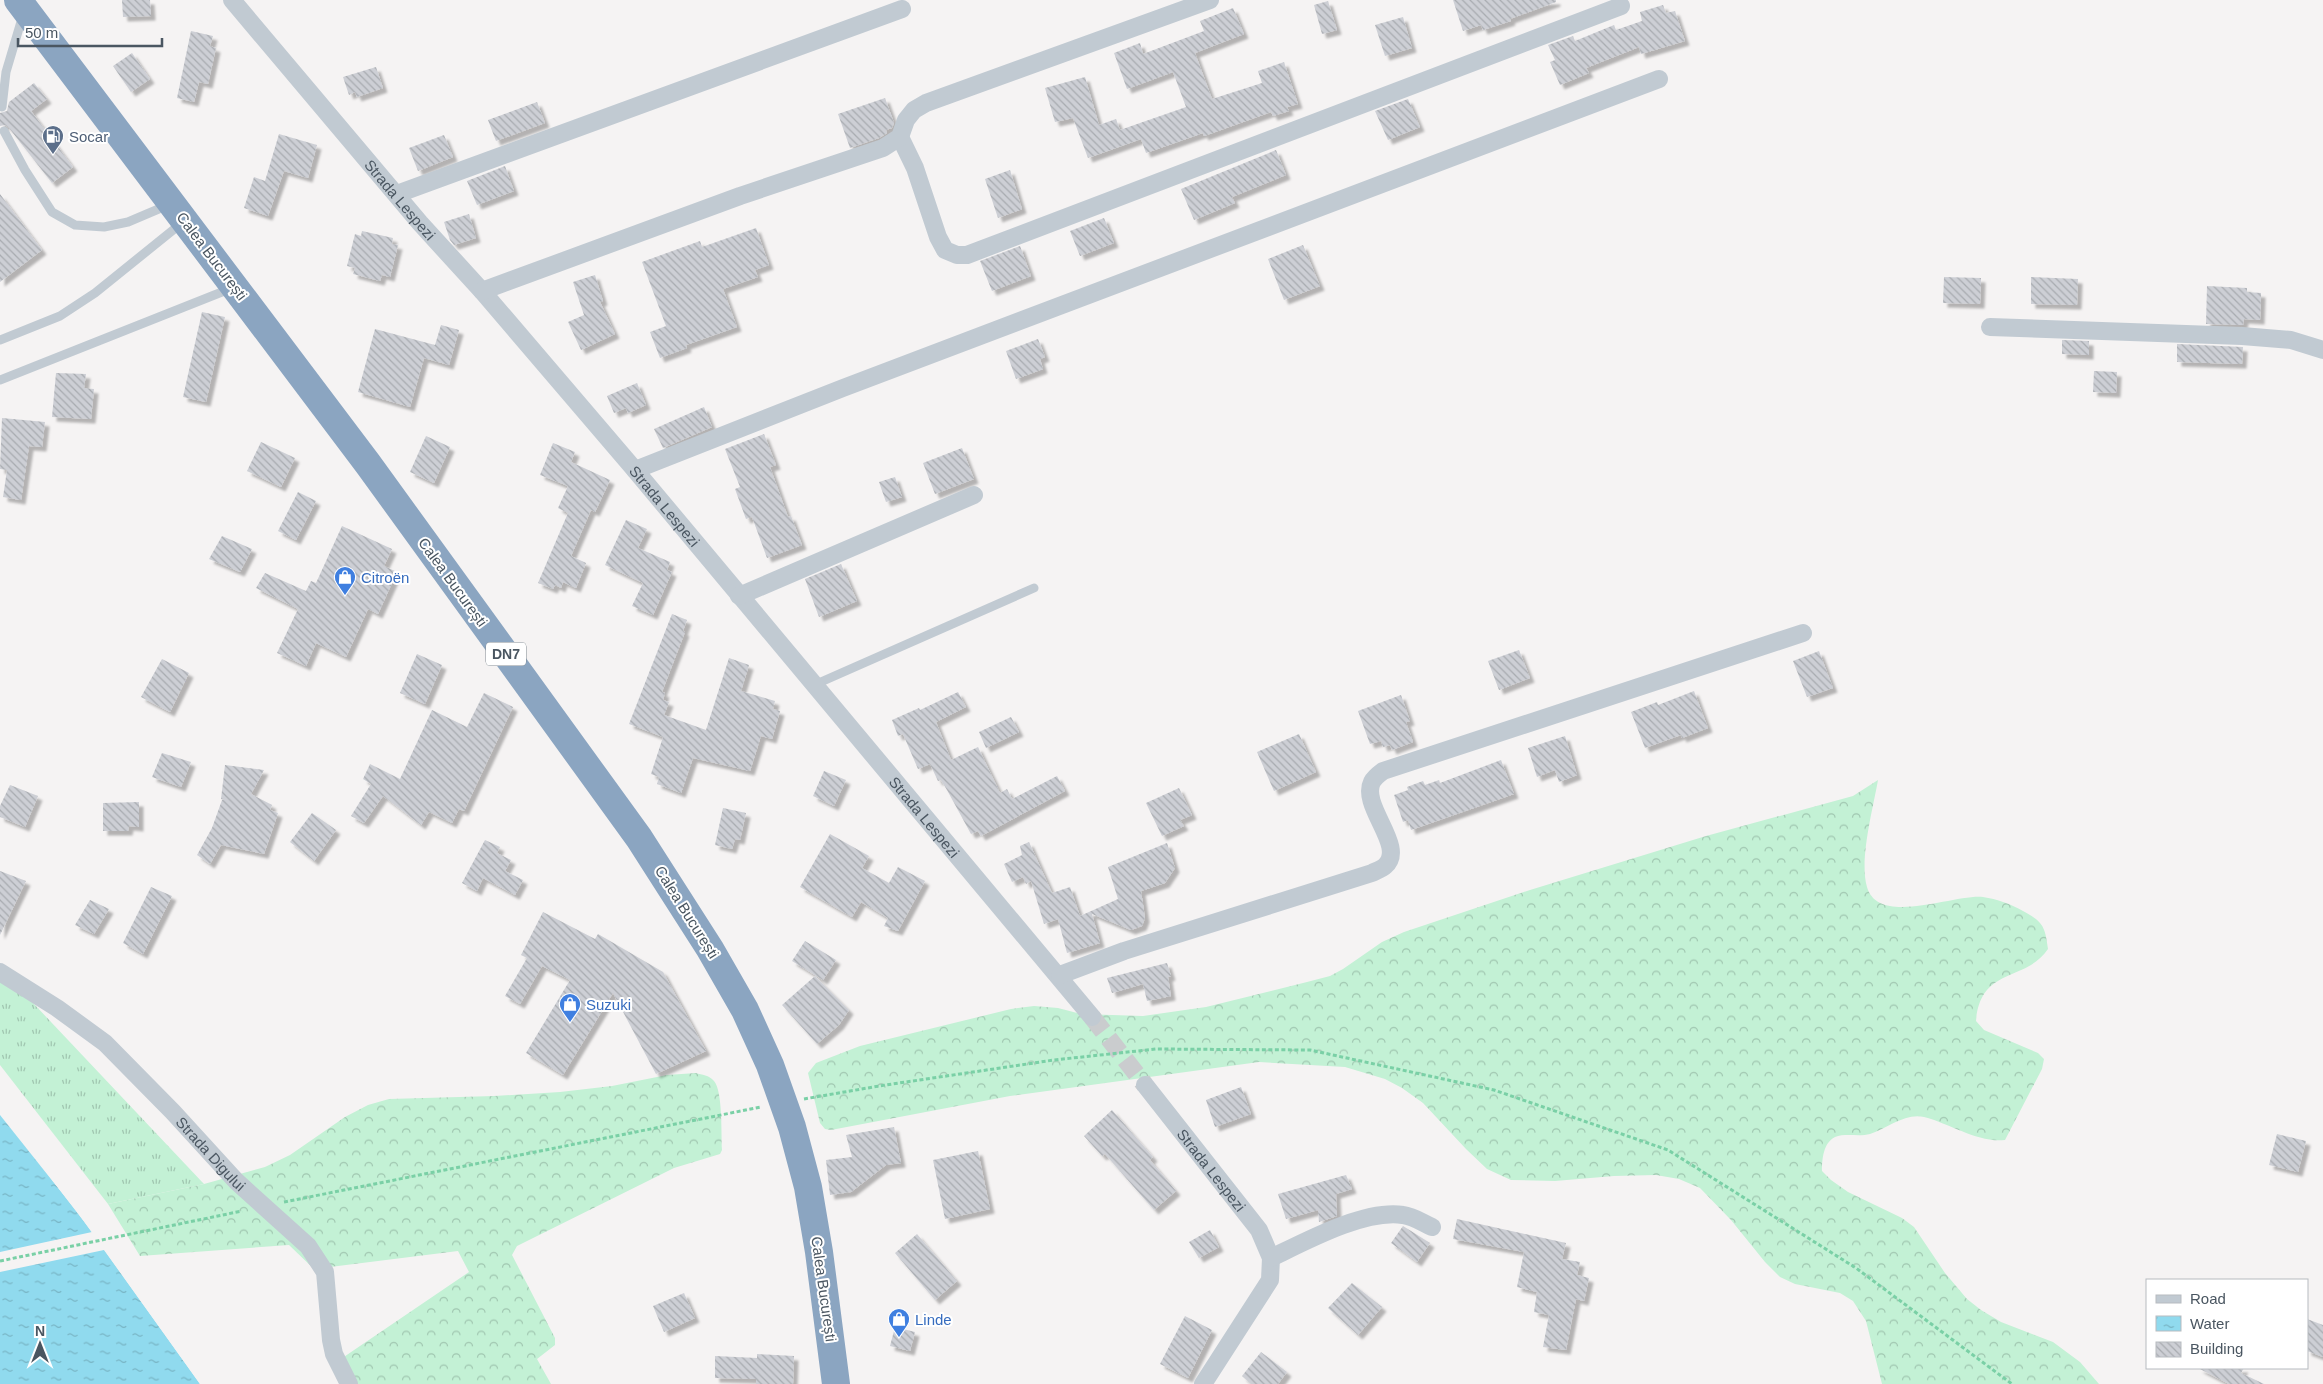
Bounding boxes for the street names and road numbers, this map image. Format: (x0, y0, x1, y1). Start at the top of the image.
street label: Strada Lespezi (361, 156, 439, 243)
street label: Calea București (173, 209, 251, 303)
street label: Strada Lespezi (626, 462, 704, 550)
street label: Calea București (415, 534, 491, 630)
road number: DN7 (486, 642, 526, 666)
street label: Strada Lespezi (886, 773, 963, 861)
street label: Calea București (652, 863, 722, 961)
street label: Strada Digului (173, 1113, 249, 1194)
street label: Strada Lespezi (1174, 1125, 1249, 1215)
street label: Calea București (808, 1235, 840, 1343)

